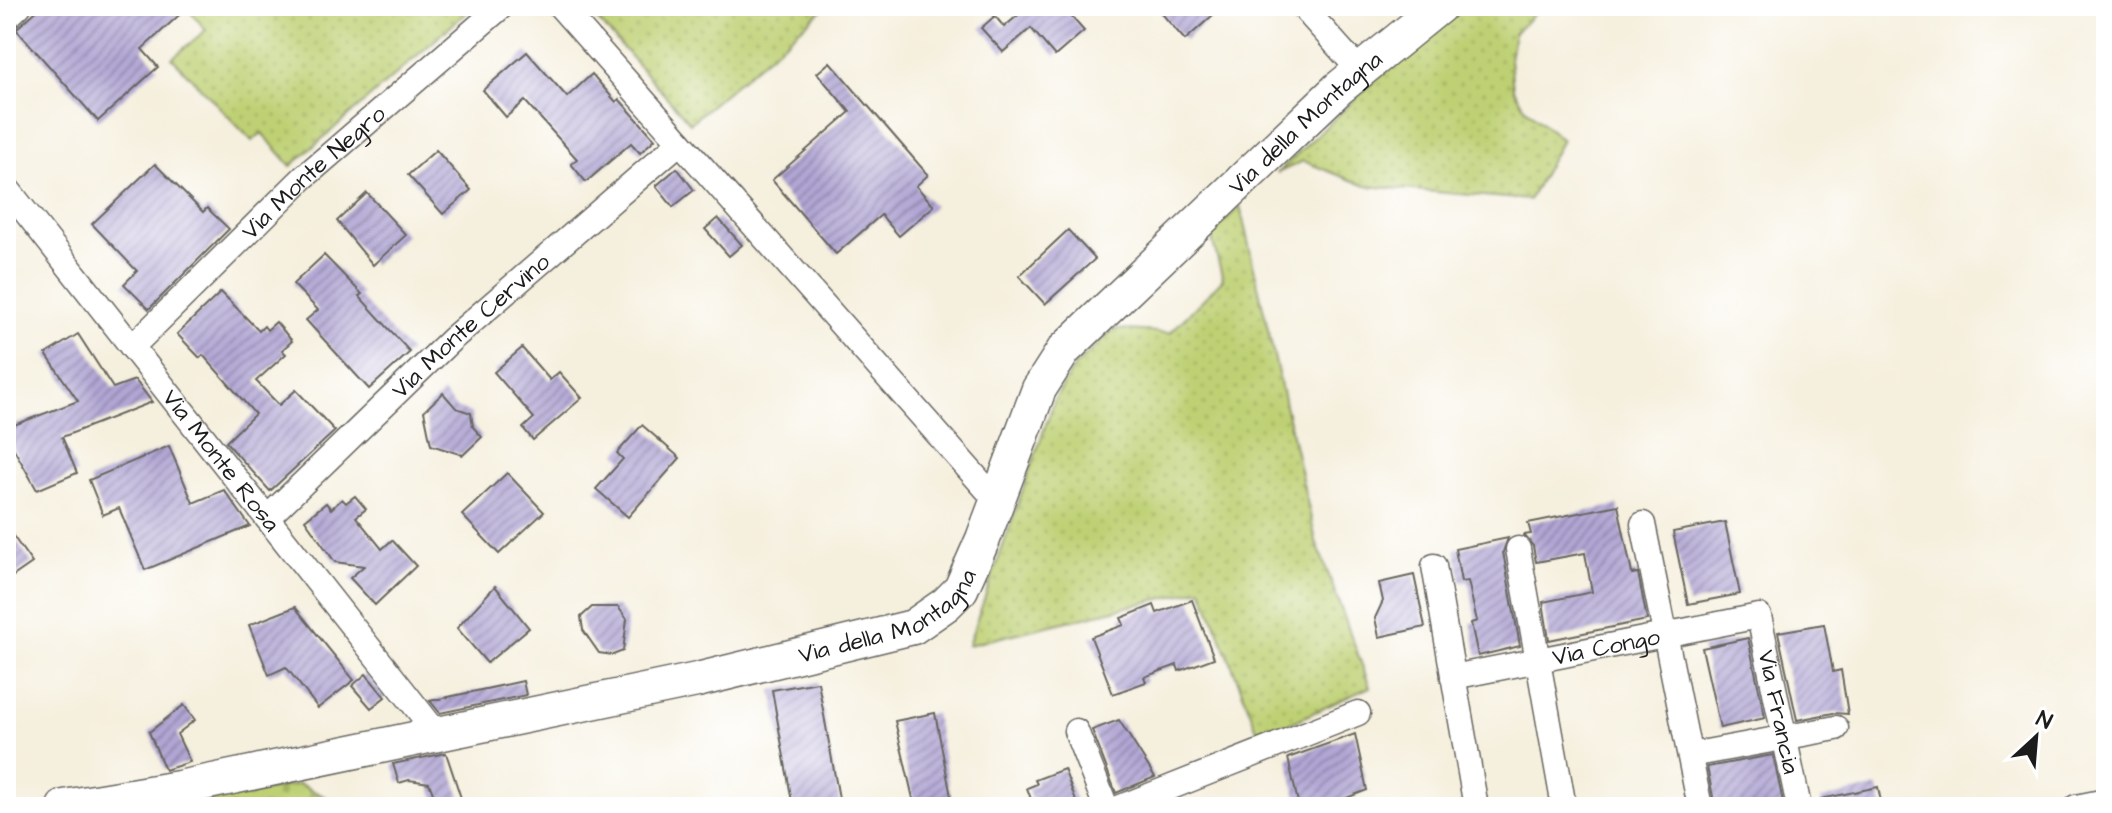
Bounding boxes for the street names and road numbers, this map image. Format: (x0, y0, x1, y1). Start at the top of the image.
street label: Via della Montagna (1221, 43, 1390, 203)
street label: Via Monte Negro (234, 97, 394, 248)
street label: Via Monte Cervino (384, 245, 558, 407)
street label: Via Monte Rosa (154, 382, 288, 539)
street label: Via della Montagna (795, 564, 986, 673)
street label: Via Congo (1549, 620, 1663, 675)
street label: Via Francia (1749, 647, 1808, 777)

